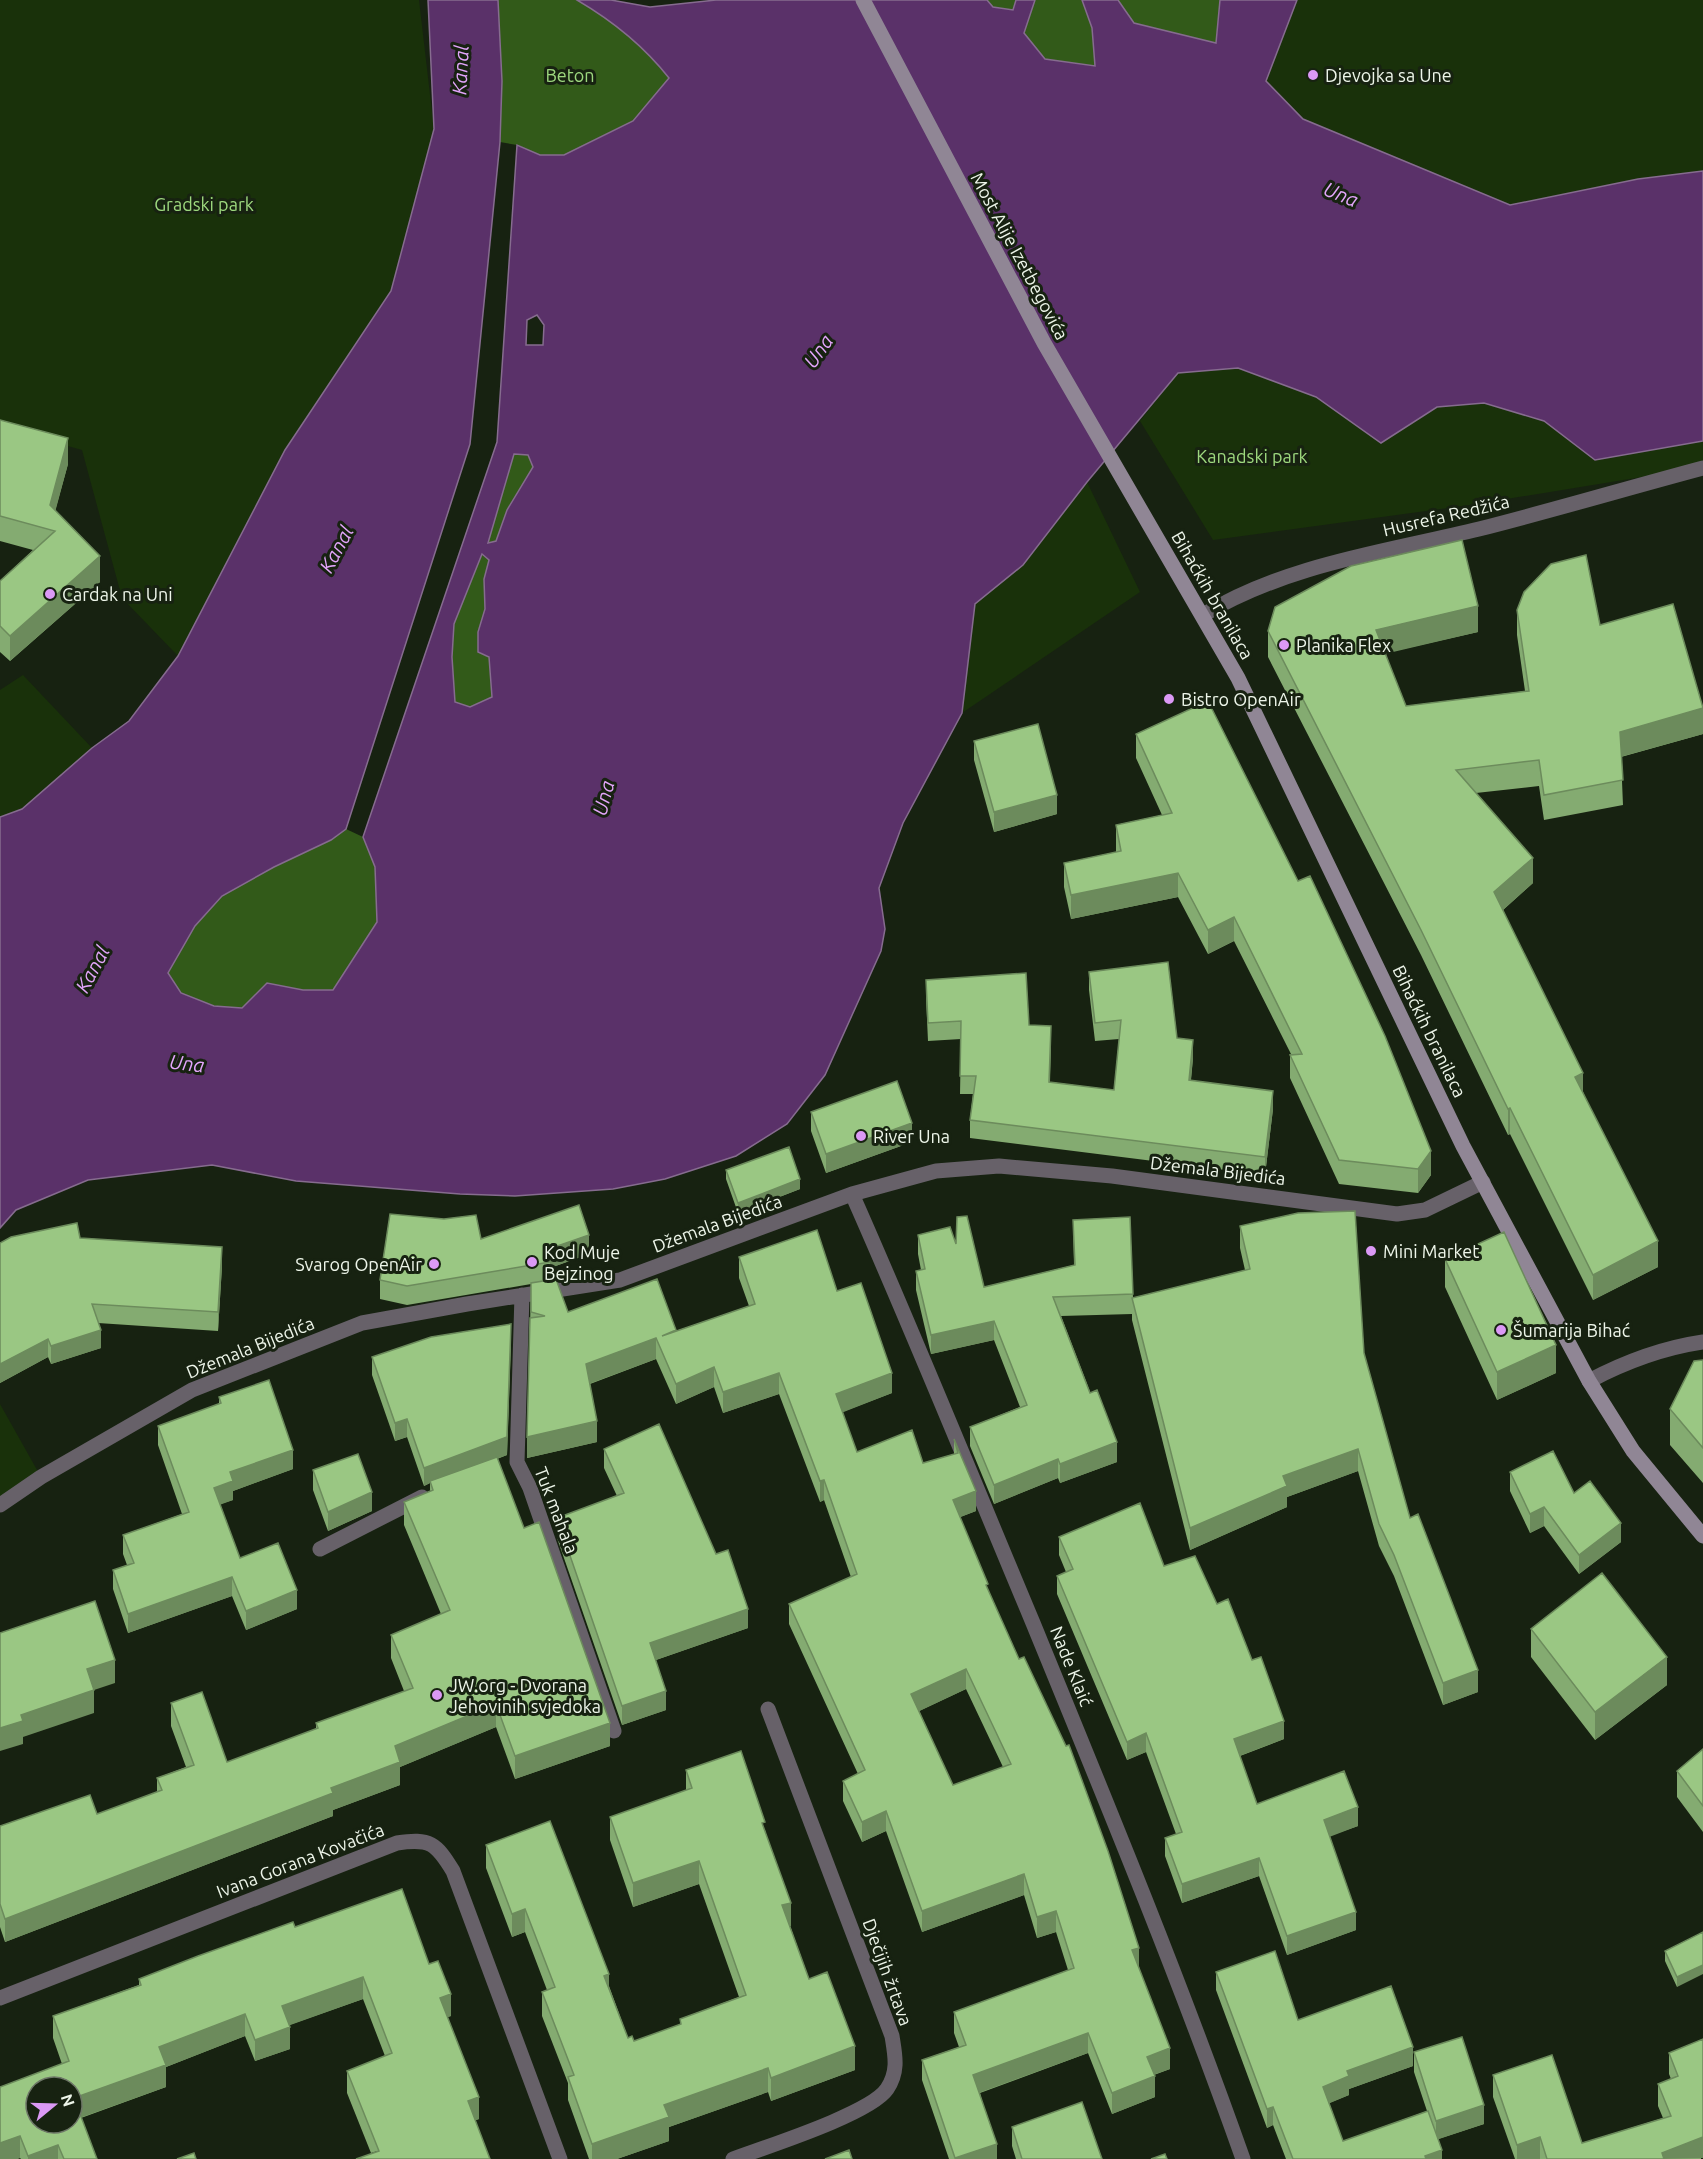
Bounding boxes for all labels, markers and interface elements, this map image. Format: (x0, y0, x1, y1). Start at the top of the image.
water label: Kanal (447, 44, 473, 96)
park label: Beton (545, 65, 595, 85)
place label: Djevojka sa Une (1325, 65, 1452, 85)
marker: Djevojka sa Une (1306, 68, 1320, 82)
street label: Most Alije Izetbegovića (967, 169, 1073, 343)
water label: Una (1320, 177, 1362, 211)
park label: Gradski park (154, 194, 254, 214)
water label: Una (798, 330, 838, 372)
park label: Kanadski park (1196, 446, 1308, 466)
street label: Husrefa Redžića (1381, 491, 1511, 539)
water label: Kanal (314, 521, 358, 576)
street label: Bihaćkih branilaca (1168, 527, 1258, 663)
place label: Cardak na Uni (62, 584, 173, 604)
marker: Cardak na Uni (43, 587, 57, 601)
place label: Planika Flex (1296, 635, 1391, 655)
marker: Planika Flex (1277, 638, 1291, 652)
place label: Bistro OpenAir (1181, 689, 1301, 709)
marker: Bistro OpenAir (1162, 692, 1176, 706)
water label: Una (587, 778, 619, 818)
water label: Kanal (70, 941, 114, 996)
street label: Bihaćkih branilaca (1389, 962, 1471, 1100)
water label: Una (168, 1049, 206, 1077)
place label: River Una (873, 1126, 950, 1146)
marker: River Una (854, 1129, 868, 1143)
street label: Džemala Bijedića (1149, 1152, 1287, 1188)
street label: Džemala Bijedića (650, 1190, 784, 1256)
place label: Mini Market (1383, 1241, 1479, 1261)
place label: Kod Muje Bejzinog (544, 1242, 620, 1283)
marker: Mini Market (1364, 1244, 1378, 1258)
place label: Svarog OpenAir (295, 1254, 422, 1274)
marker: Kod Muje Bejzinog (525, 1255, 539, 1269)
marker: Svarog OpenAir (427, 1257, 441, 1271)
street label: Džemala Bijedića (183, 1312, 317, 1382)
place label: Šumarija Bihać (1513, 1319, 1630, 1340)
marker: Šumarija Bihać (1494, 1323, 1508, 1337)
street label: Tuk mahala (531, 1464, 583, 1556)
street label: Nade Klaić (1047, 1623, 1097, 1709)
place label: JW.org - Dvorana Jehovinih svjedoka (449, 1675, 601, 1716)
marker: JW.org - Dvorana Jehovinih svjedoka (430, 1688, 444, 1702)
street label: Ivana Gorana Kovačića (213, 1819, 387, 1901)
street label: Dječijih žrtava (859, 1916, 917, 2028)
north arrow (24, 2075, 84, 2135)
text: N (58, 2092, 79, 2109)

